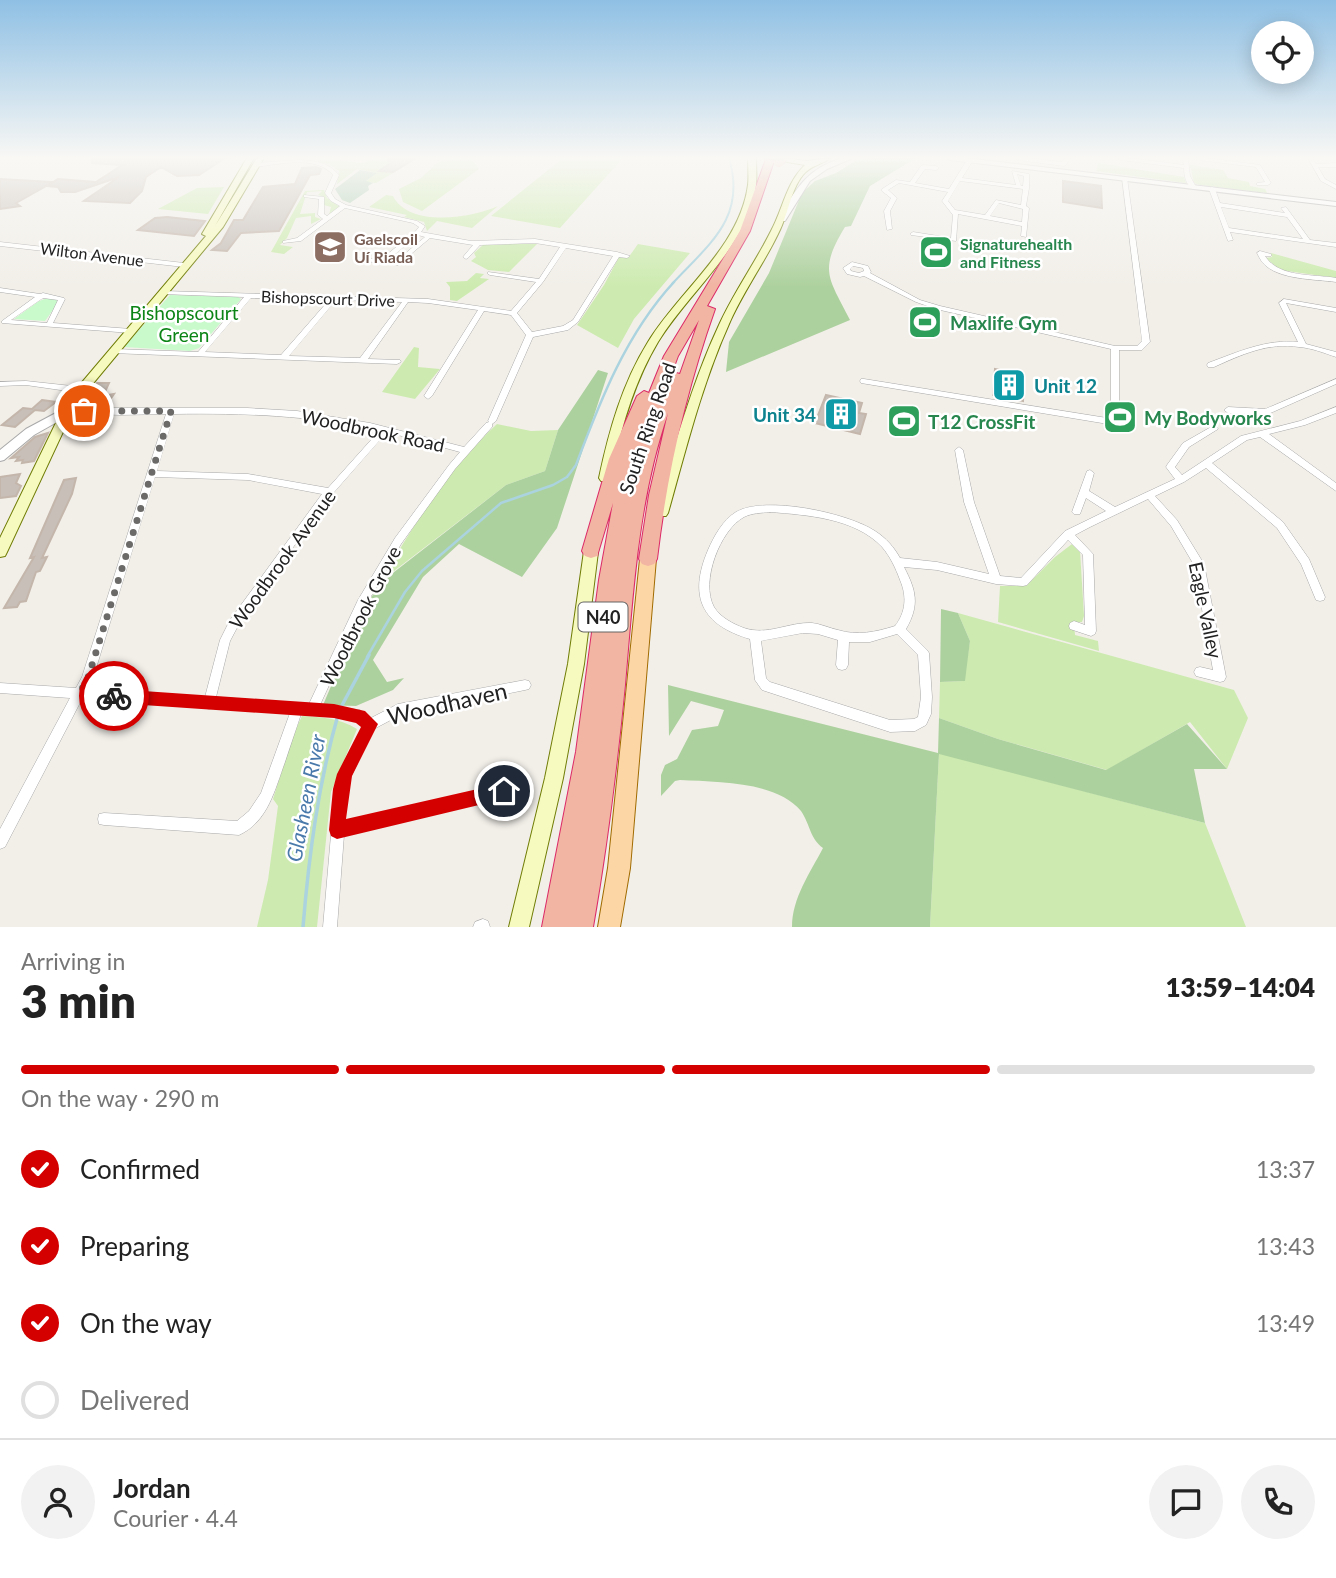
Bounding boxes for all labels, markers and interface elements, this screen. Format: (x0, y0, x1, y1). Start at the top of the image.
map controls (1251, 21, 1314, 84)
button: locate (1251, 21, 1314, 84)
school or university icon: Gaelscoil Uí Riada (311, 228, 349, 266)
place label: Gaelscoil Uí Riada (354, 229, 418, 266)
sports icon: Signaturehealth and Fitness (917, 233, 955, 271)
place label: Signaturehealth and Fitness (960, 234, 1072, 271)
street label: Wilton Avenue (39, 238, 145, 270)
street label: Bishopscourt Drive (261, 286, 395, 310)
park label: Bishopscourt Green (129, 301, 239, 346)
sports icon: Maxlife Gym (906, 303, 944, 341)
place label: Maxlife Gym (950, 311, 1058, 334)
street label: South Ring Road (614, 359, 680, 497)
building icon: Unit 12 (990, 366, 1028, 404)
place label: Unit 12 (1034, 374, 1097, 397)
pin (54, 381, 114, 441)
icon: bag (65, 392, 103, 430)
building icon: Unit 34 (822, 395, 860, 433)
sports icon: My Bodyworks (1101, 398, 1139, 436)
sports icon: T12 CrossFit (885, 402, 923, 440)
place label: Unit 34 (753, 403, 816, 426)
street label: Woodbrook Road (299, 404, 447, 456)
place label: My Bodyworks (1144, 406, 1272, 429)
place label: T12 CrossFit (928, 410, 1035, 433)
street label: Woodbrook Avenue (224, 485, 340, 633)
street label: Woodbrook Grove (315, 542, 405, 690)
street label: Eagle Valley (1185, 560, 1228, 661)
road number: N40 (578, 602, 628, 632)
courier (79, 661, 149, 731)
street label: Woodhaven (384, 676, 510, 730)
icon: bike (95, 677, 133, 715)
water label: Glasheen River (280, 731, 330, 864)
pin (474, 761, 534, 821)
icon: home (485, 772, 523, 810)
text: Arriving in (21, 947, 125, 975)
text: 13:59–14:04 (1165, 971, 1315, 1003)
text: 3 min (21, 973, 136, 1028)
text: On the way · 290 m (21, 1084, 220, 1112)
icon: check (21, 1150, 59, 1188)
text: Confirmed (80, 1153, 200, 1185)
text: 13:37 (1256, 1155, 1315, 1183)
icon: check (21, 1227, 59, 1265)
text: Preparing (80, 1230, 189, 1262)
text: 13:43 (1256, 1232, 1315, 1260)
icon: check (21, 1304, 59, 1342)
text: On the way (80, 1307, 212, 1339)
text: 13:49 (1256, 1309, 1315, 1337)
text: Delivered (80, 1384, 190, 1416)
button: person (21, 1465, 95, 1539)
button: chat (1149, 1465, 1223, 1539)
button: phone (1241, 1465, 1315, 1539)
text: Jordan (113, 1472, 191, 1504)
text: Courier · 4.4 (113, 1504, 238, 1532)

